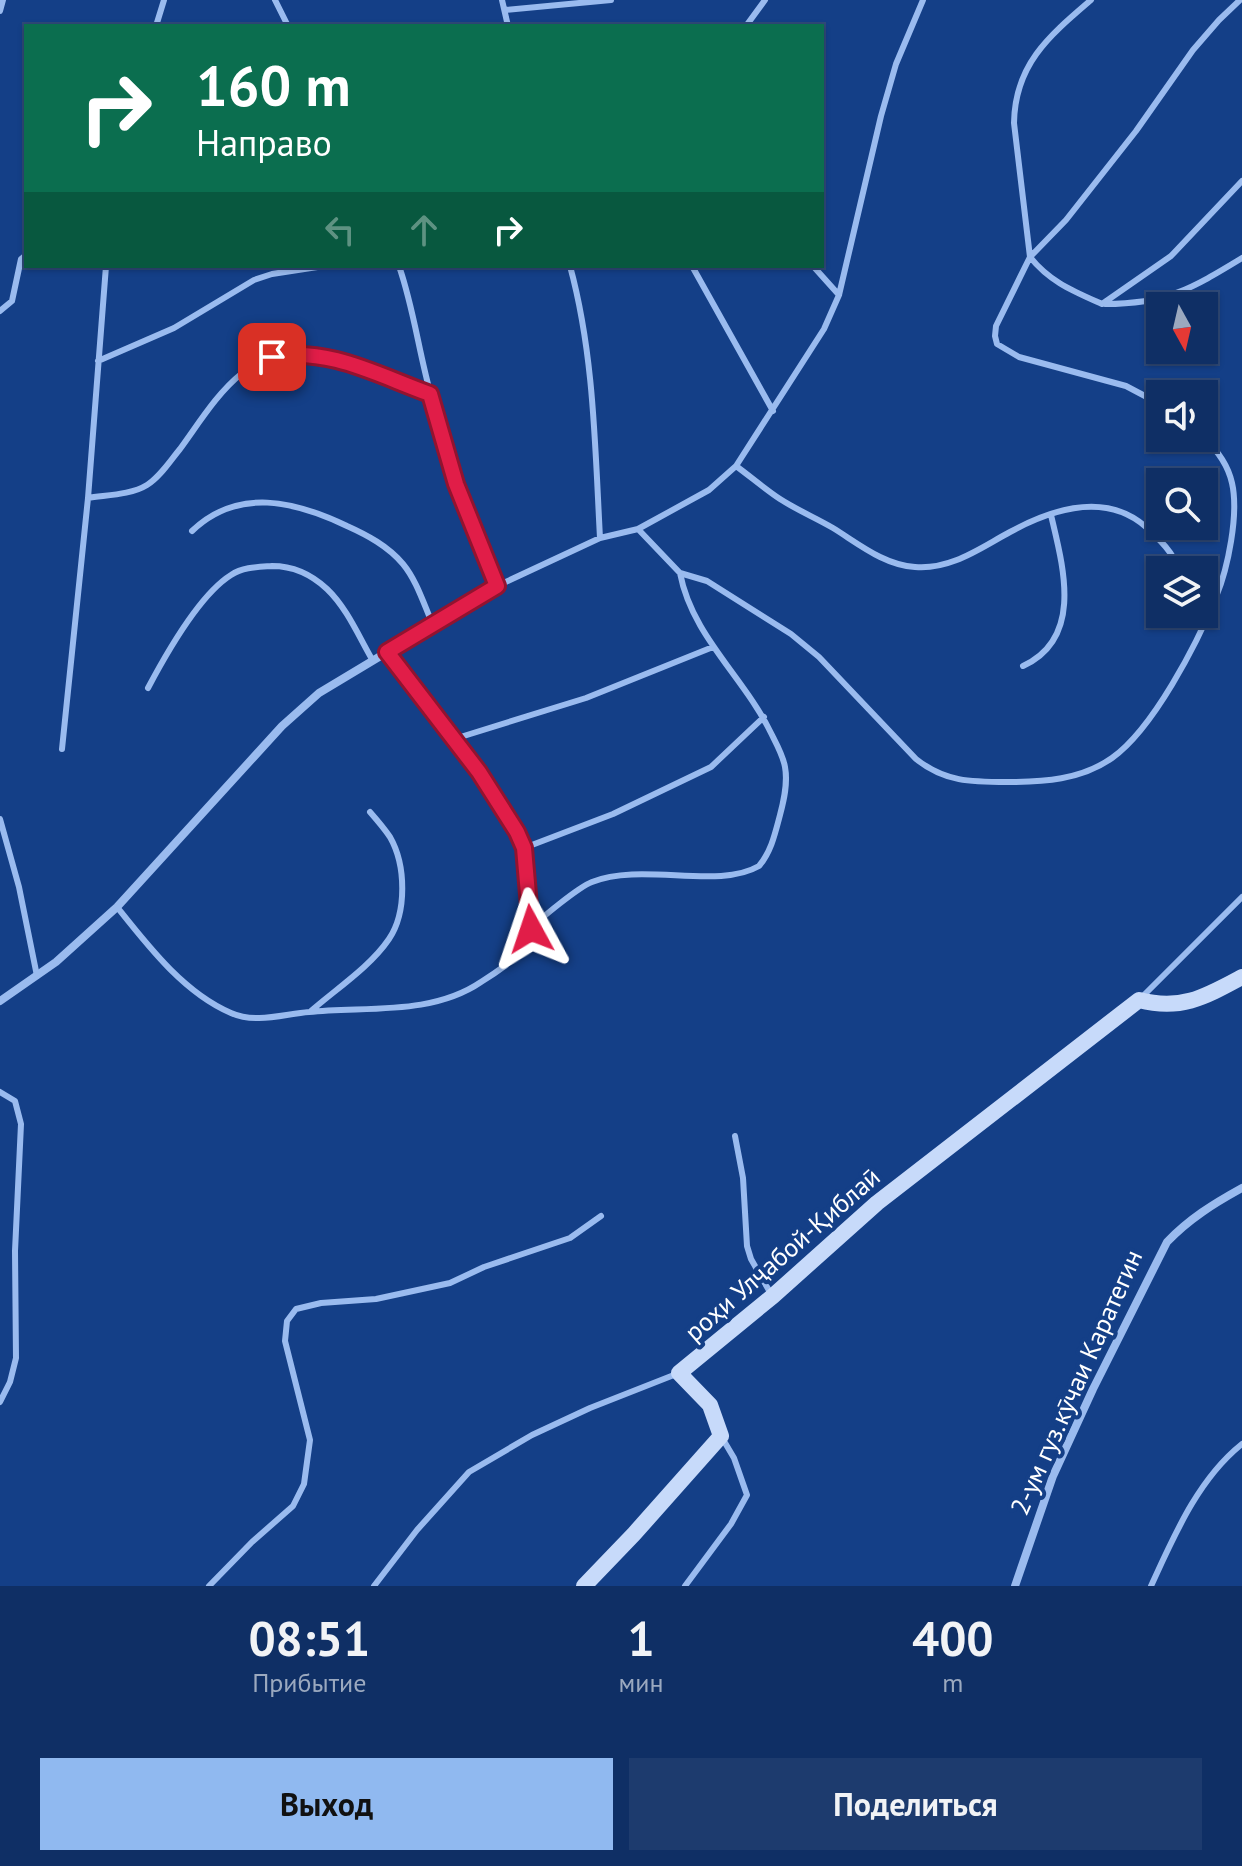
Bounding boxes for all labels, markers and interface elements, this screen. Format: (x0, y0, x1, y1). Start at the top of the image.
text: 160 m (196, 49, 351, 121)
icon: right (64, 56, 168, 160)
text: Направо (196, 119, 332, 166)
icon: left (318, 208, 362, 252)
icon: ahead (402, 208, 446, 252)
icon: right (486, 208, 530, 252)
north arrow (1146, 292, 1218, 364)
map controls (1146, 292, 1218, 628)
pin (238, 323, 306, 391)
icon: arrive (250, 335, 294, 379)
button: sound (1146, 380, 1218, 452)
button: search (1146, 468, 1218, 540)
button: layers (1146, 556, 1218, 628)
position arrow (489, 887, 573, 971)
street label: роҳи Улҷабой-Қиблаӣ (677, 1160, 887, 1348)
street label: 2-ум гуз.кӯчаи Каратегин (1003, 1244, 1149, 1520)
text: 08:51 (248, 1607, 370, 1669)
text: 1 (627, 1607, 655, 1669)
text: 400 (912, 1607, 994, 1669)
text: Прибытие (252, 1666, 366, 1699)
text: мин (619, 1666, 664, 1699)
text: m (942, 1666, 963, 1699)
button: Выход (40, 1758, 613, 1850)
button: Поделиться (629, 1758, 1202, 1850)

